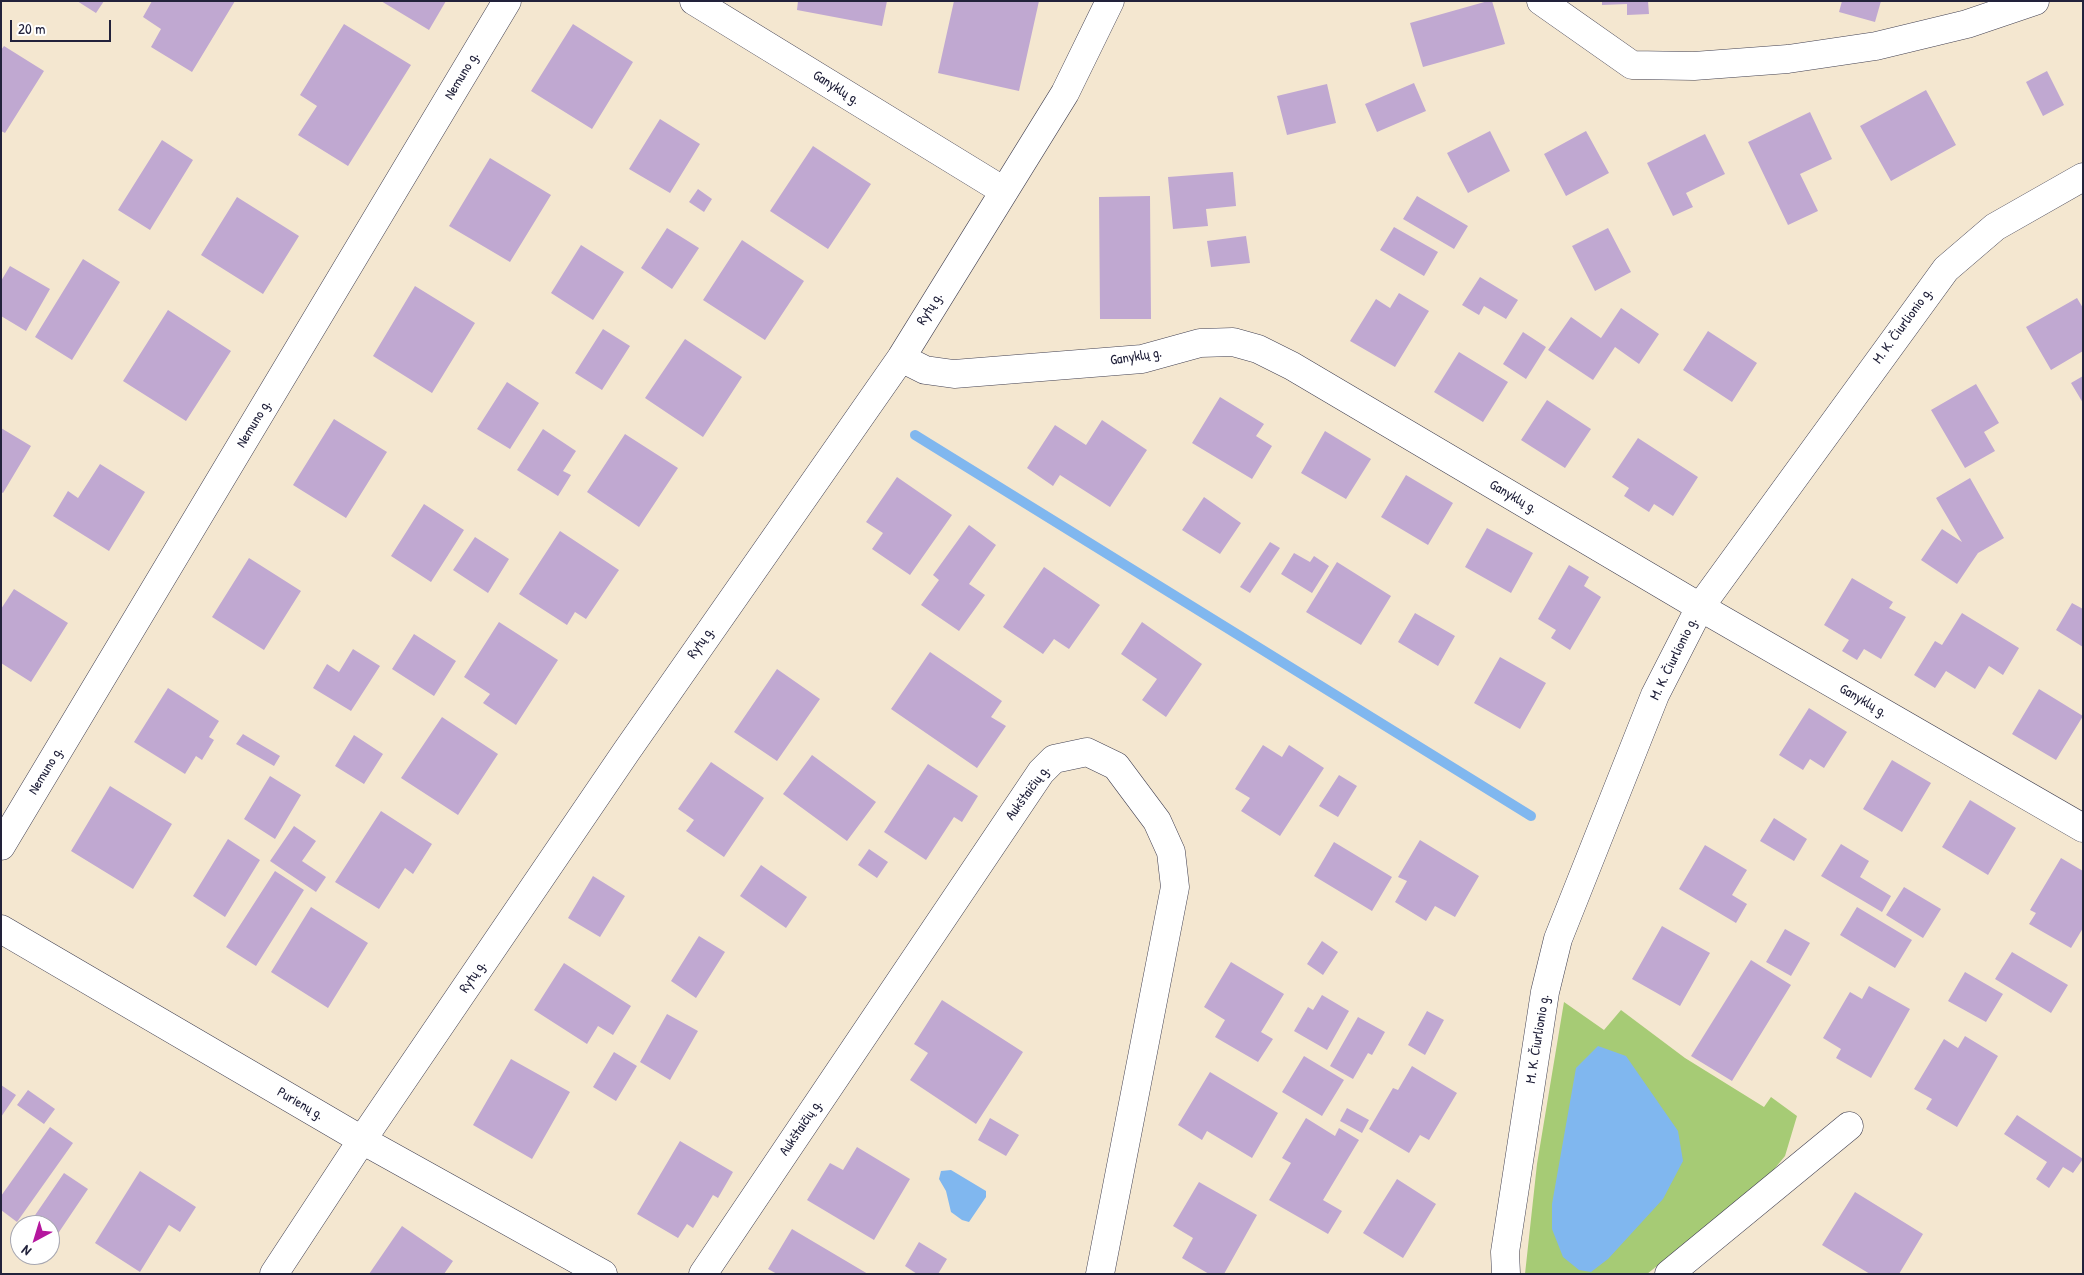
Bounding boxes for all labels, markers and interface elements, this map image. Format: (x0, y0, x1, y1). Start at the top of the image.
scale bar (12, 10, 114, 42)
text: 20 m (18, 18, 45, 39)
street label: Nemuno g. (441, 49, 483, 103)
street label: Ganyklų g. (809, 67, 863, 109)
street label: M. K. Čiurlionio g. (1870, 285, 1936, 367)
street label: Rytų g. (914, 290, 946, 328)
street label: Ganyklų g. (1109, 345, 1163, 369)
street label: Nemuno g. (233, 397, 275, 451)
street label: Ganyklų g. (1486, 477, 1540, 517)
street label: M. K. Čiurlionio g. (1647, 615, 1701, 703)
street label: Rytų g. (684, 624, 718, 662)
street label: Ganyklų g. (1836, 681, 1890, 721)
street label: Nemuno g. (25, 744, 67, 798)
street label: Aukštaičių g. (1002, 762, 1054, 824)
street label: Rytų g. (456, 958, 490, 996)
street label: M. K. Čiurlionio g. (1523, 993, 1553, 1085)
street label: Purienų g. (274, 1084, 326, 1124)
street label: Aukštaičių g. (776, 1097, 826, 1159)
north arrow (10, 1215, 60, 1265)
text: N (17, 1242, 35, 1261)

